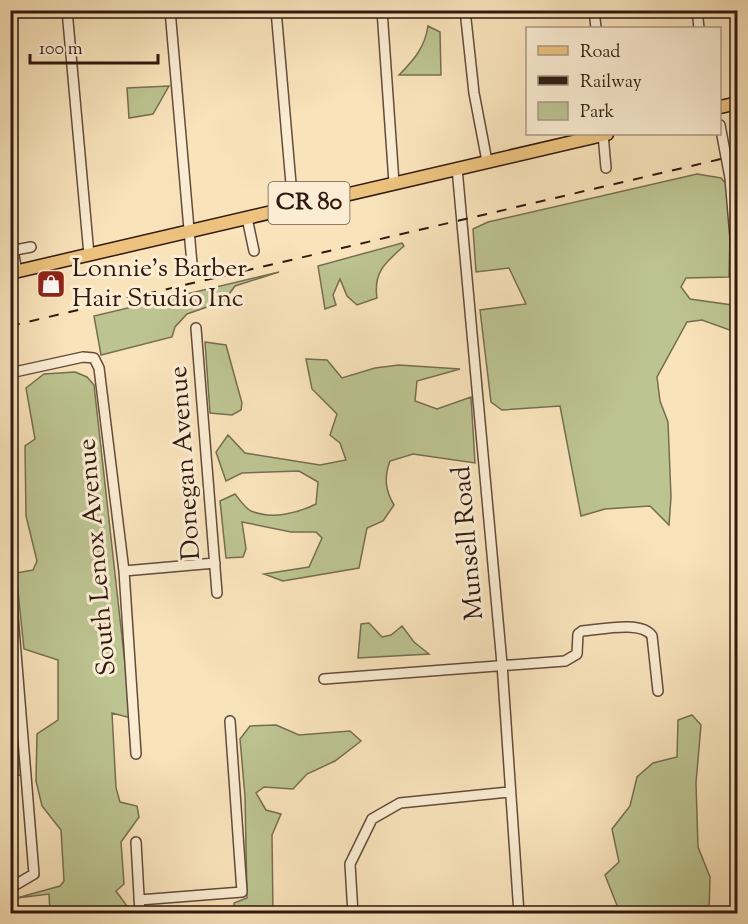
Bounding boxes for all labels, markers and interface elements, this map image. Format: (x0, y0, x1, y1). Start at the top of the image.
scale bar (30, 27, 158, 65)
legend (526, 27, 721, 135)
text: 100 m (39, 37, 83, 63)
text: Road (580, 40, 620, 66)
text: Railway (580, 70, 642, 96)
text: Park (580, 100, 615, 126)
road number: CR 80 (268, 182, 350, 224)
place label: Lonnie's Barber Hair Studio Inc (72, 251, 247, 318)
shop icon: Lonnie's Barber Hair Studio Inc (35, 268, 67, 300)
street label: Donegan Avenue (161, 365, 211, 561)
street label: South Lenox Avenue (69, 437, 127, 677)
street label: Munsell Road (444, 464, 494, 622)

